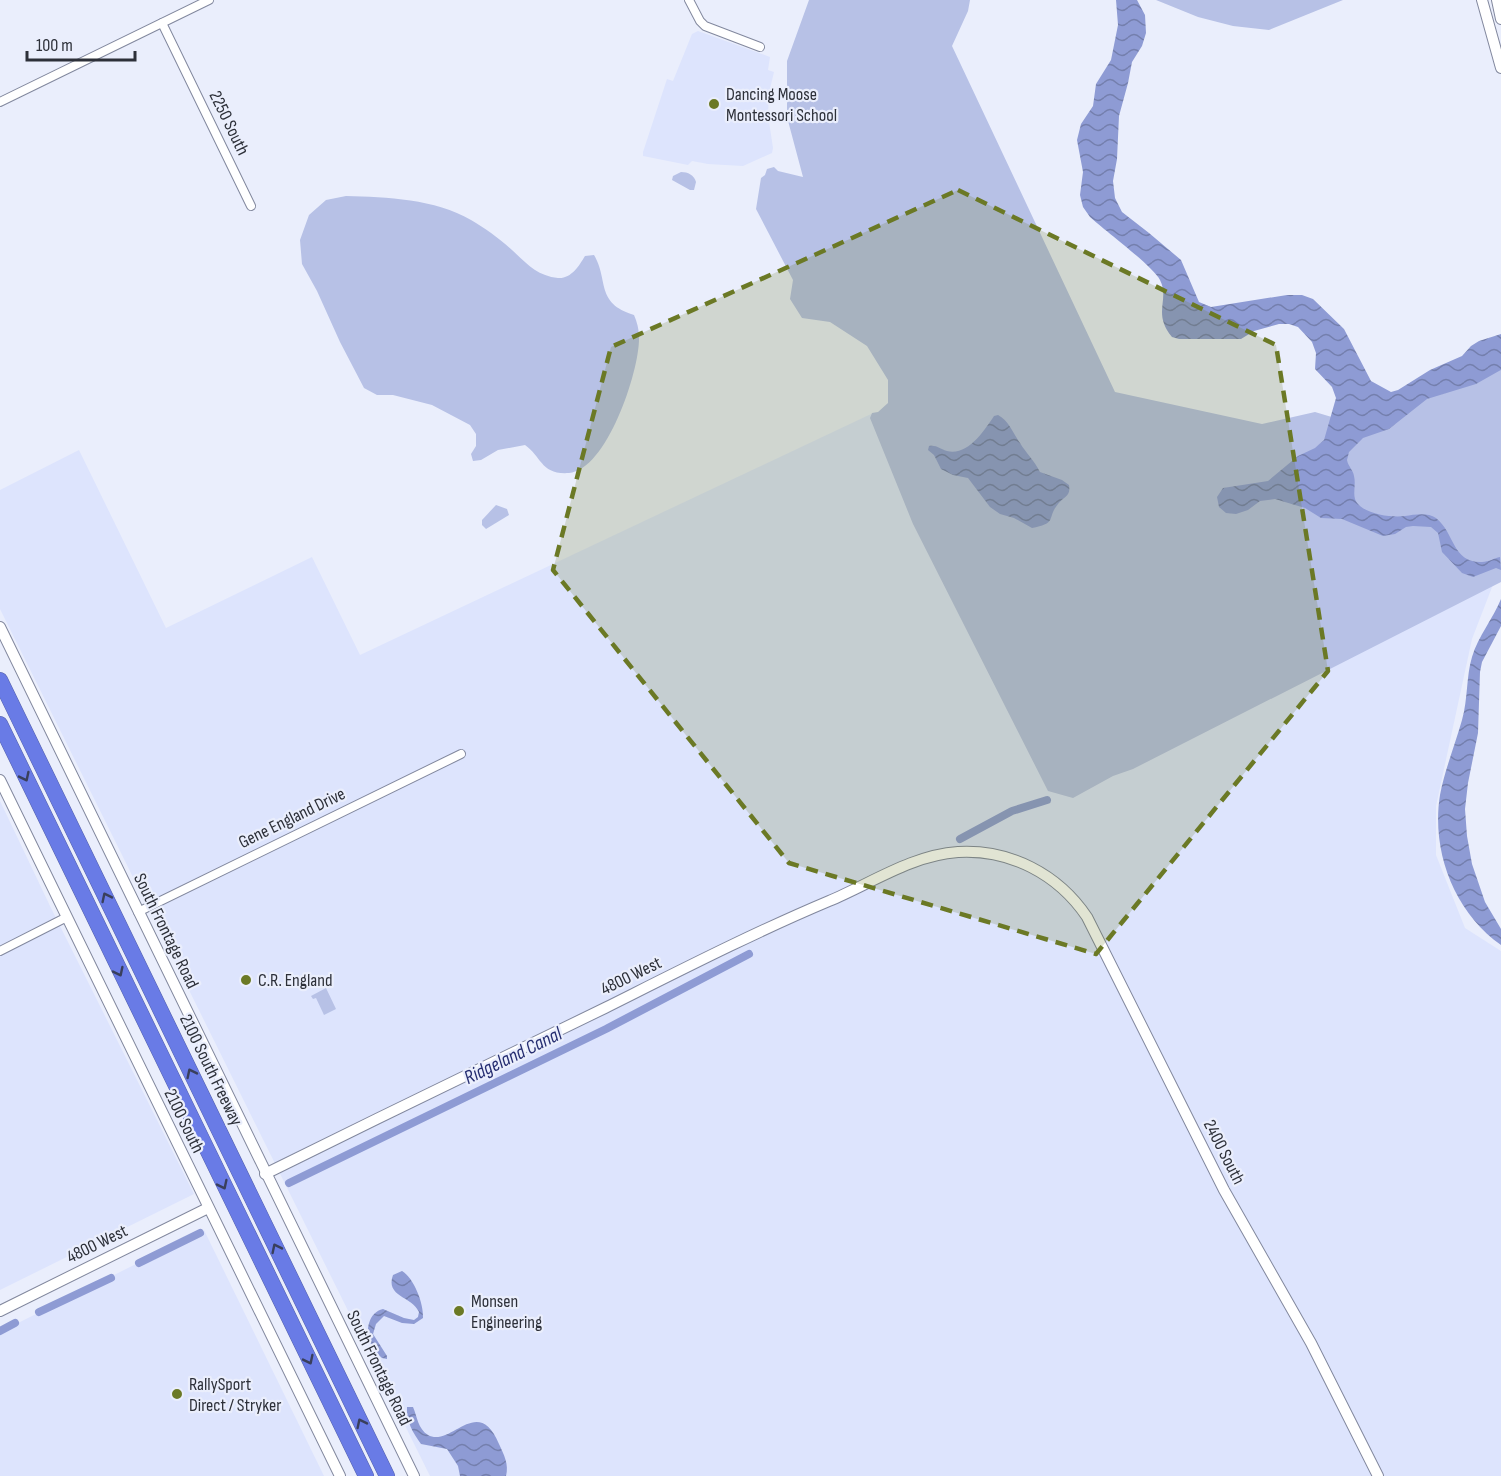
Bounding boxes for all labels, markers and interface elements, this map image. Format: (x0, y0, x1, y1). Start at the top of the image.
scale bar (27, 24, 135, 62)
text: 100 m (36, 35, 73, 56)
place label: Dancing Moose Montessori School (726, 84, 837, 126)
street label: 2250 South (204, 87, 254, 159)
marker: Dancing Moose Montessori School (707, 97, 721, 111)
one-way arrow (18, 771, 30, 782)
street label: Gene England Drive (235, 783, 349, 853)
street label: South Frontage Road (129, 870, 203, 992)
one-way arrow (101, 893, 113, 904)
street label: 4800 West (597, 952, 665, 1000)
one-way arrow (112, 965, 124, 976)
place label: C.R. England (258, 970, 332, 991)
marker: C.R. England (239, 973, 253, 987)
street label: 2100 South Freeway (175, 1011, 247, 1129)
water label: Ridgeland Canal (460, 1021, 567, 1090)
one-way arrow (186, 1068, 198, 1079)
street label: 2100 South (159, 1085, 209, 1157)
street label: 2400 South (1199, 1116, 1249, 1188)
one-way arrow (215, 1178, 227, 1189)
street label: 4800 West (63, 1220, 131, 1268)
one-way arrow (272, 1244, 284, 1255)
place label: Monsen Engineering (471, 1291, 542, 1333)
marker: Monsen Engineering (452, 1304, 466, 1318)
street label: South Frontage Road (342, 1307, 416, 1429)
one-way arrow (301, 1353, 313, 1364)
place label: RallySport Direct / Stryker (189, 1374, 281, 1416)
marker: RallySport Direct / Stryker (170, 1387, 184, 1401)
one-way arrow (357, 1419, 369, 1430)

